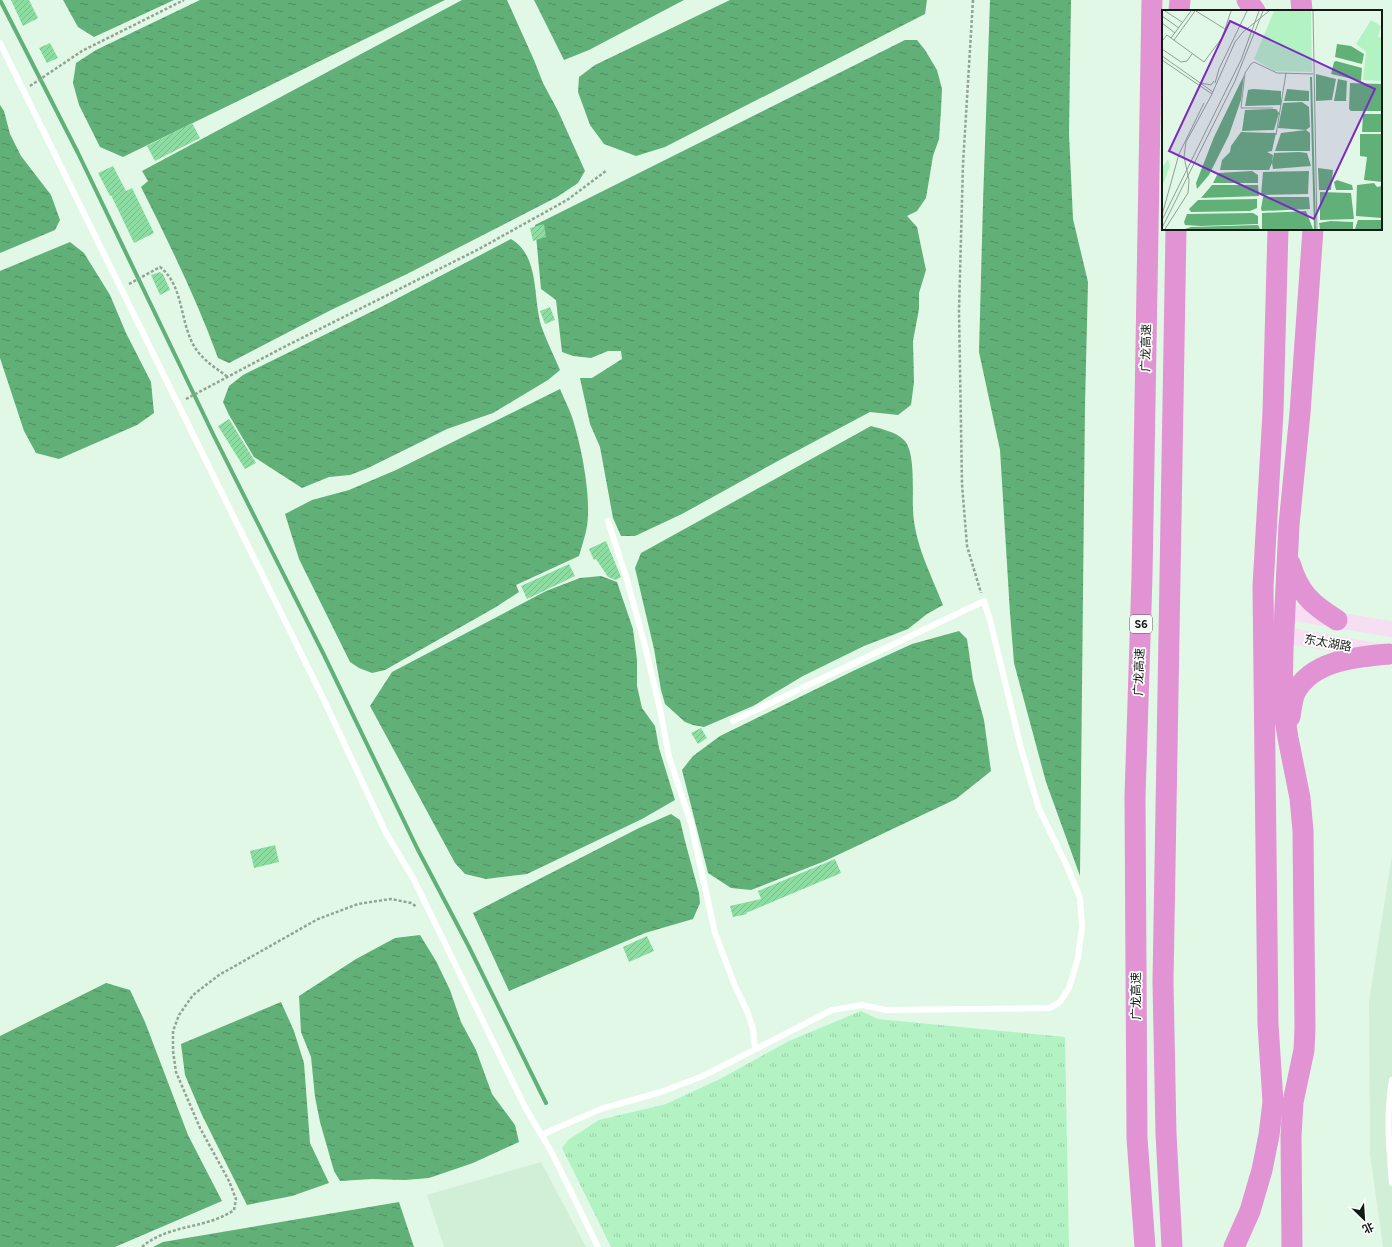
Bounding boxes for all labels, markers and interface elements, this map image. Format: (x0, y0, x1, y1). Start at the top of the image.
inset map (1162, 10, 1382, 230)
street label: 广龙高速 (1139, 324, 1153, 372)
road number: S6 (1130, 615, 1152, 633)
street label: 东太湖路 (1303, 632, 1353, 654)
street label: 广龙高速 (1131, 648, 1147, 696)
street label: 广龙高速 (1129, 972, 1143, 1020)
north arrow (1344, 1199, 1384, 1239)
text: 北 (1360, 1219, 1376, 1236)

